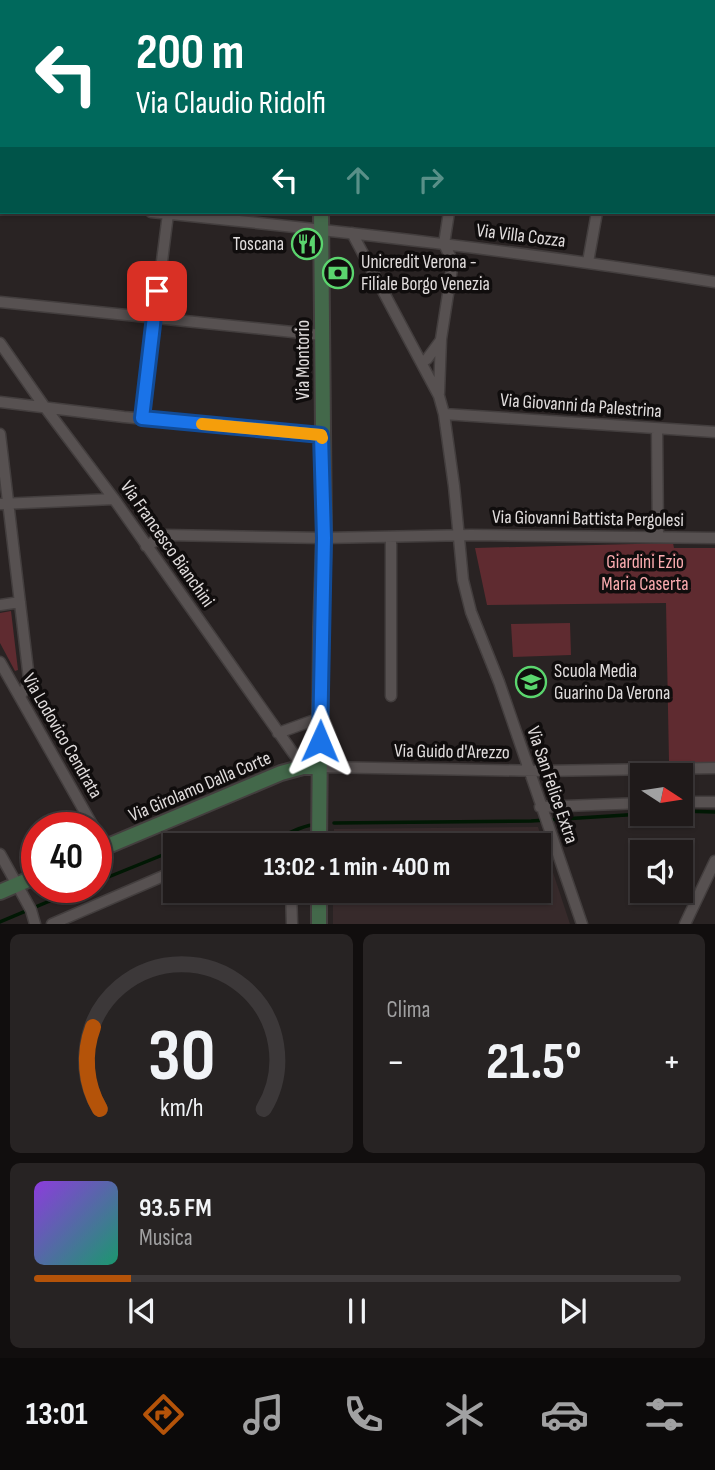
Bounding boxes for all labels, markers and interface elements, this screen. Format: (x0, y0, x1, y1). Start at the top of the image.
text: 200 m (136, 24, 244, 83)
icon: left (21, 28, 112, 119)
text: Via Claudio Ridolfi (136, 84, 326, 123)
icon: left (266, 161, 304, 199)
icon: ahead (339, 161, 377, 199)
icon: right (412, 161, 450, 199)
street label: Via Villa Cozza (475, 219, 567, 253)
restaurant icon: Toscana (290, 227, 324, 261)
place label: Toscana (233, 233, 284, 256)
place label: Unicredit Verona - Filiale Borgo Venezia (361, 251, 490, 296)
bank icon: Unicredit Verona - Filiale Borgo Venezia (321, 256, 355, 290)
pin (127, 261, 187, 321)
icon: arrive (138, 272, 176, 310)
street label: Via Montorio (292, 320, 315, 400)
street label: Via Giovanni da Palestrina (499, 389, 663, 423)
street label: Via Francesco Bianchini (115, 476, 219, 612)
street label: Via Giovanni Battista Pergolesi (492, 506, 684, 532)
park label: Giardini Ezio Maria Caserta (601, 551, 689, 596)
place label: Scuola Media Guarino Da Verona (554, 660, 670, 705)
school or university icon: Scuola Media Guarino Da Verona (514, 665, 548, 699)
street label: Via Lodovico Cendrata (17, 669, 107, 803)
position arrow (283, 704, 357, 778)
street label: Via San Felice Extra (521, 723, 583, 847)
street label: Via Guido d'Arezzo (394, 739, 510, 765)
street label: Via Girolamo Dalla Corte (125, 747, 275, 827)
north arrow (630, 763, 693, 826)
map controls (630, 763, 693, 903)
speed limit sign: 40 (21, 812, 112, 903)
button: sound (630, 840, 693, 903)
text: 13:02 · 1 min · 400 m (264, 852, 450, 883)
text: Clima (387, 996, 430, 1024)
text: 30 (148, 1014, 215, 1102)
text: 21.5° (486, 1031, 581, 1094)
text: − (387, 1040, 405, 1085)
text: + (662, 1040, 681, 1085)
text: km/h (160, 1093, 203, 1124)
text: 93.5 FM (139, 1193, 212, 1224)
text: Musica (139, 1224, 193, 1252)
icon: previous (123, 1292, 161, 1330)
icon: pause (338, 1292, 376, 1330)
icon: next (554, 1292, 592, 1330)
icon: directions (139, 1390, 188, 1439)
icon: music (239, 1390, 288, 1439)
icon: phone (339, 1390, 388, 1439)
icon: climate (440, 1390, 489, 1439)
icon: car (540, 1390, 589, 1439)
icon: filters (640, 1390, 689, 1439)
text: 13:01 (26, 1395, 87, 1434)

